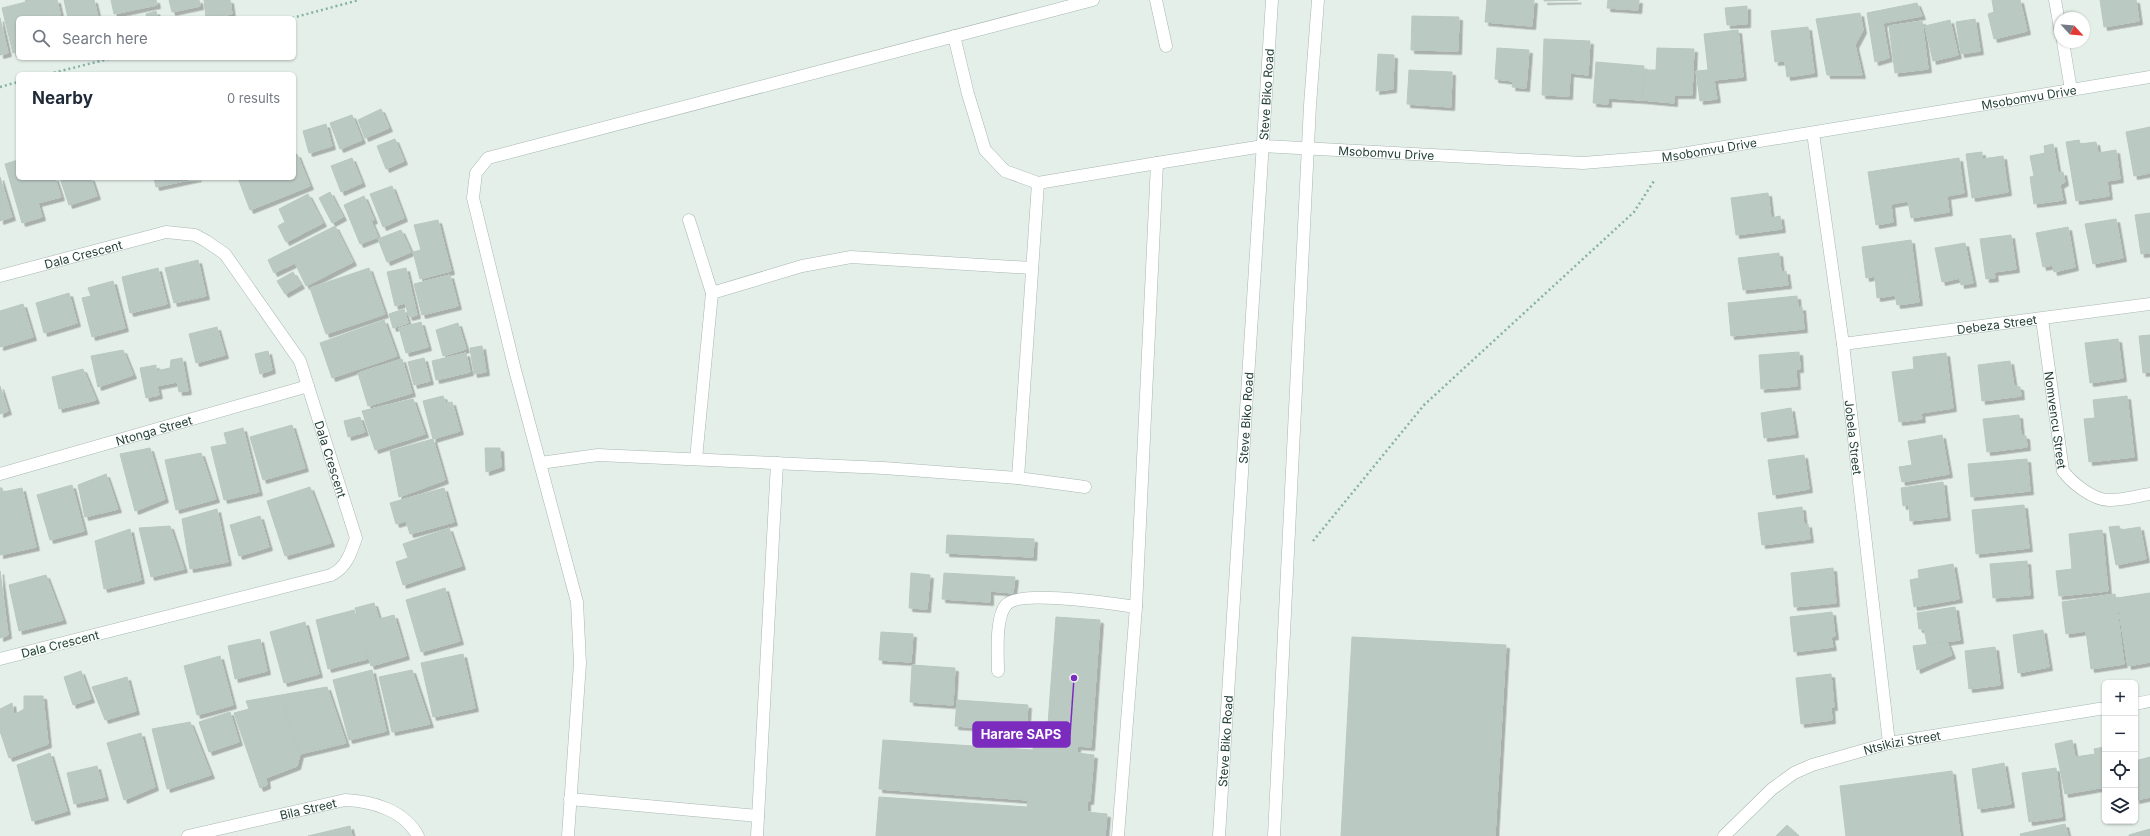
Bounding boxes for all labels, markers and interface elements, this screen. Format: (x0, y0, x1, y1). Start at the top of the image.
north arrow (2054, 12, 2090, 48)
search box (16, 16, 296, 60)
icon: search (30, 27, 52, 49)
text: Search here (62, 29, 148, 48)
street label: Steve Biko Road (1256, 48, 1276, 141)
street label: Msobomvu Drive (1980, 82, 2078, 112)
text: Nearby (32, 88, 93, 108)
text: 0 results (227, 90, 280, 106)
street label: Msobomvu Drive (1661, 134, 1758, 164)
street label: Msobomvu Drive (1338, 143, 1435, 163)
street label: Dala Crescent (43, 236, 124, 271)
street label: Debeza Street (1956, 311, 2038, 337)
street label: Nomvencu Street (2042, 370, 2070, 470)
street label: Steve Biko Road (1235, 372, 1256, 464)
street label: Jobela Street (1842, 399, 1866, 476)
street label: Ntonga Street (114, 412, 194, 448)
street label: Dala Crescent (312, 419, 350, 499)
street label: Dala Crescent (20, 627, 101, 661)
map controls (2102, 680, 2138, 824)
button: + (2102, 680, 2138, 716)
street label: Steve Biko Road (1215, 695, 1235, 787)
button: − (2102, 716, 2138, 752)
callout: Harare SAPS (973, 722, 1070, 747)
text: Harare SAPS (981, 726, 1061, 742)
street label: Ntsikizi Street (1861, 727, 1942, 757)
button: locate (2102, 752, 2138, 788)
button: layers (2102, 788, 2138, 824)
street label: Bila Street (278, 795, 338, 822)

